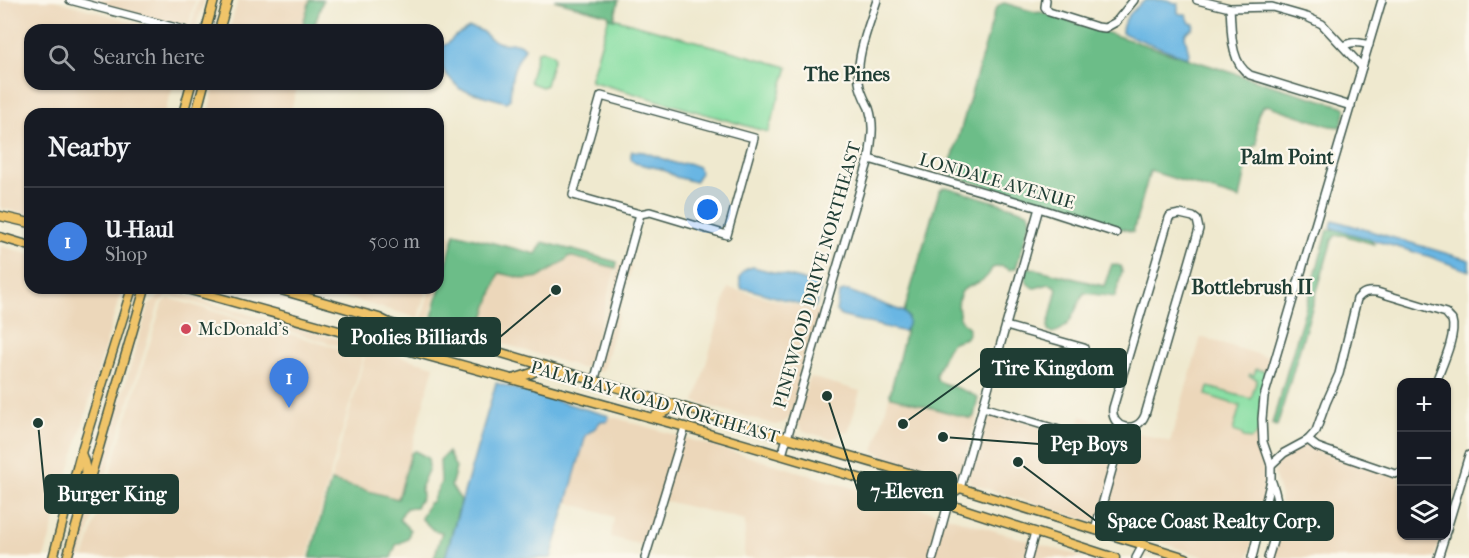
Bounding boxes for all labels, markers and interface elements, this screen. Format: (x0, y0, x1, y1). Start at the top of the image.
search box (24, 24, 444, 90)
icon: search (45, 41, 78, 74)
text: Search here (93, 44, 205, 70)
district label: The Pines (803, 63, 891, 86)
text: Nearby (48, 132, 130, 163)
street label: PINEWOOD DRIVE NORTHEAST (769, 139, 866, 411)
district label: Palm Point (1240, 146, 1335, 169)
street label: LONDALE AVENUE (917, 149, 1077, 214)
your location (693, 195, 722, 224)
text: U-Haul (105, 217, 174, 243)
text: 1 (64, 230, 71, 253)
text: 500 m (368, 230, 420, 253)
text: Shop (105, 243, 147, 266)
district label: Bottlebrush II (1191, 276, 1313, 299)
callout: Poolies Billiards (339, 318, 500, 356)
place label: McDonald's (198, 319, 289, 340)
marker: McDonald's (179, 322, 193, 336)
text: Poolies Billiards (351, 326, 488, 349)
callout: Tire Kingdom (981, 349, 1126, 387)
street label: PALM BAY ROAD NORTHEAST (528, 357, 783, 448)
text: Tire Kingdom (991, 357, 1114, 380)
pin: 1 (270, 358, 308, 408)
map controls (1397, 378, 1451, 540)
button: + (1397, 378, 1451, 432)
callout: Pep Boys (1039, 425, 1140, 463)
button: − (1397, 432, 1451, 486)
text: Pep Boys (1050, 433, 1128, 456)
callout: 7-Eleven (858, 472, 956, 510)
callout: Burger King (45, 475, 178, 513)
text: 7-Eleven (869, 480, 944, 503)
text: Burger King (58, 483, 168, 506)
button: layers (1397, 486, 1451, 540)
callout: Space Coast Realty Corp. (1096, 502, 1333, 540)
text: Space Coast Realty Corp. (1107, 510, 1321, 533)

